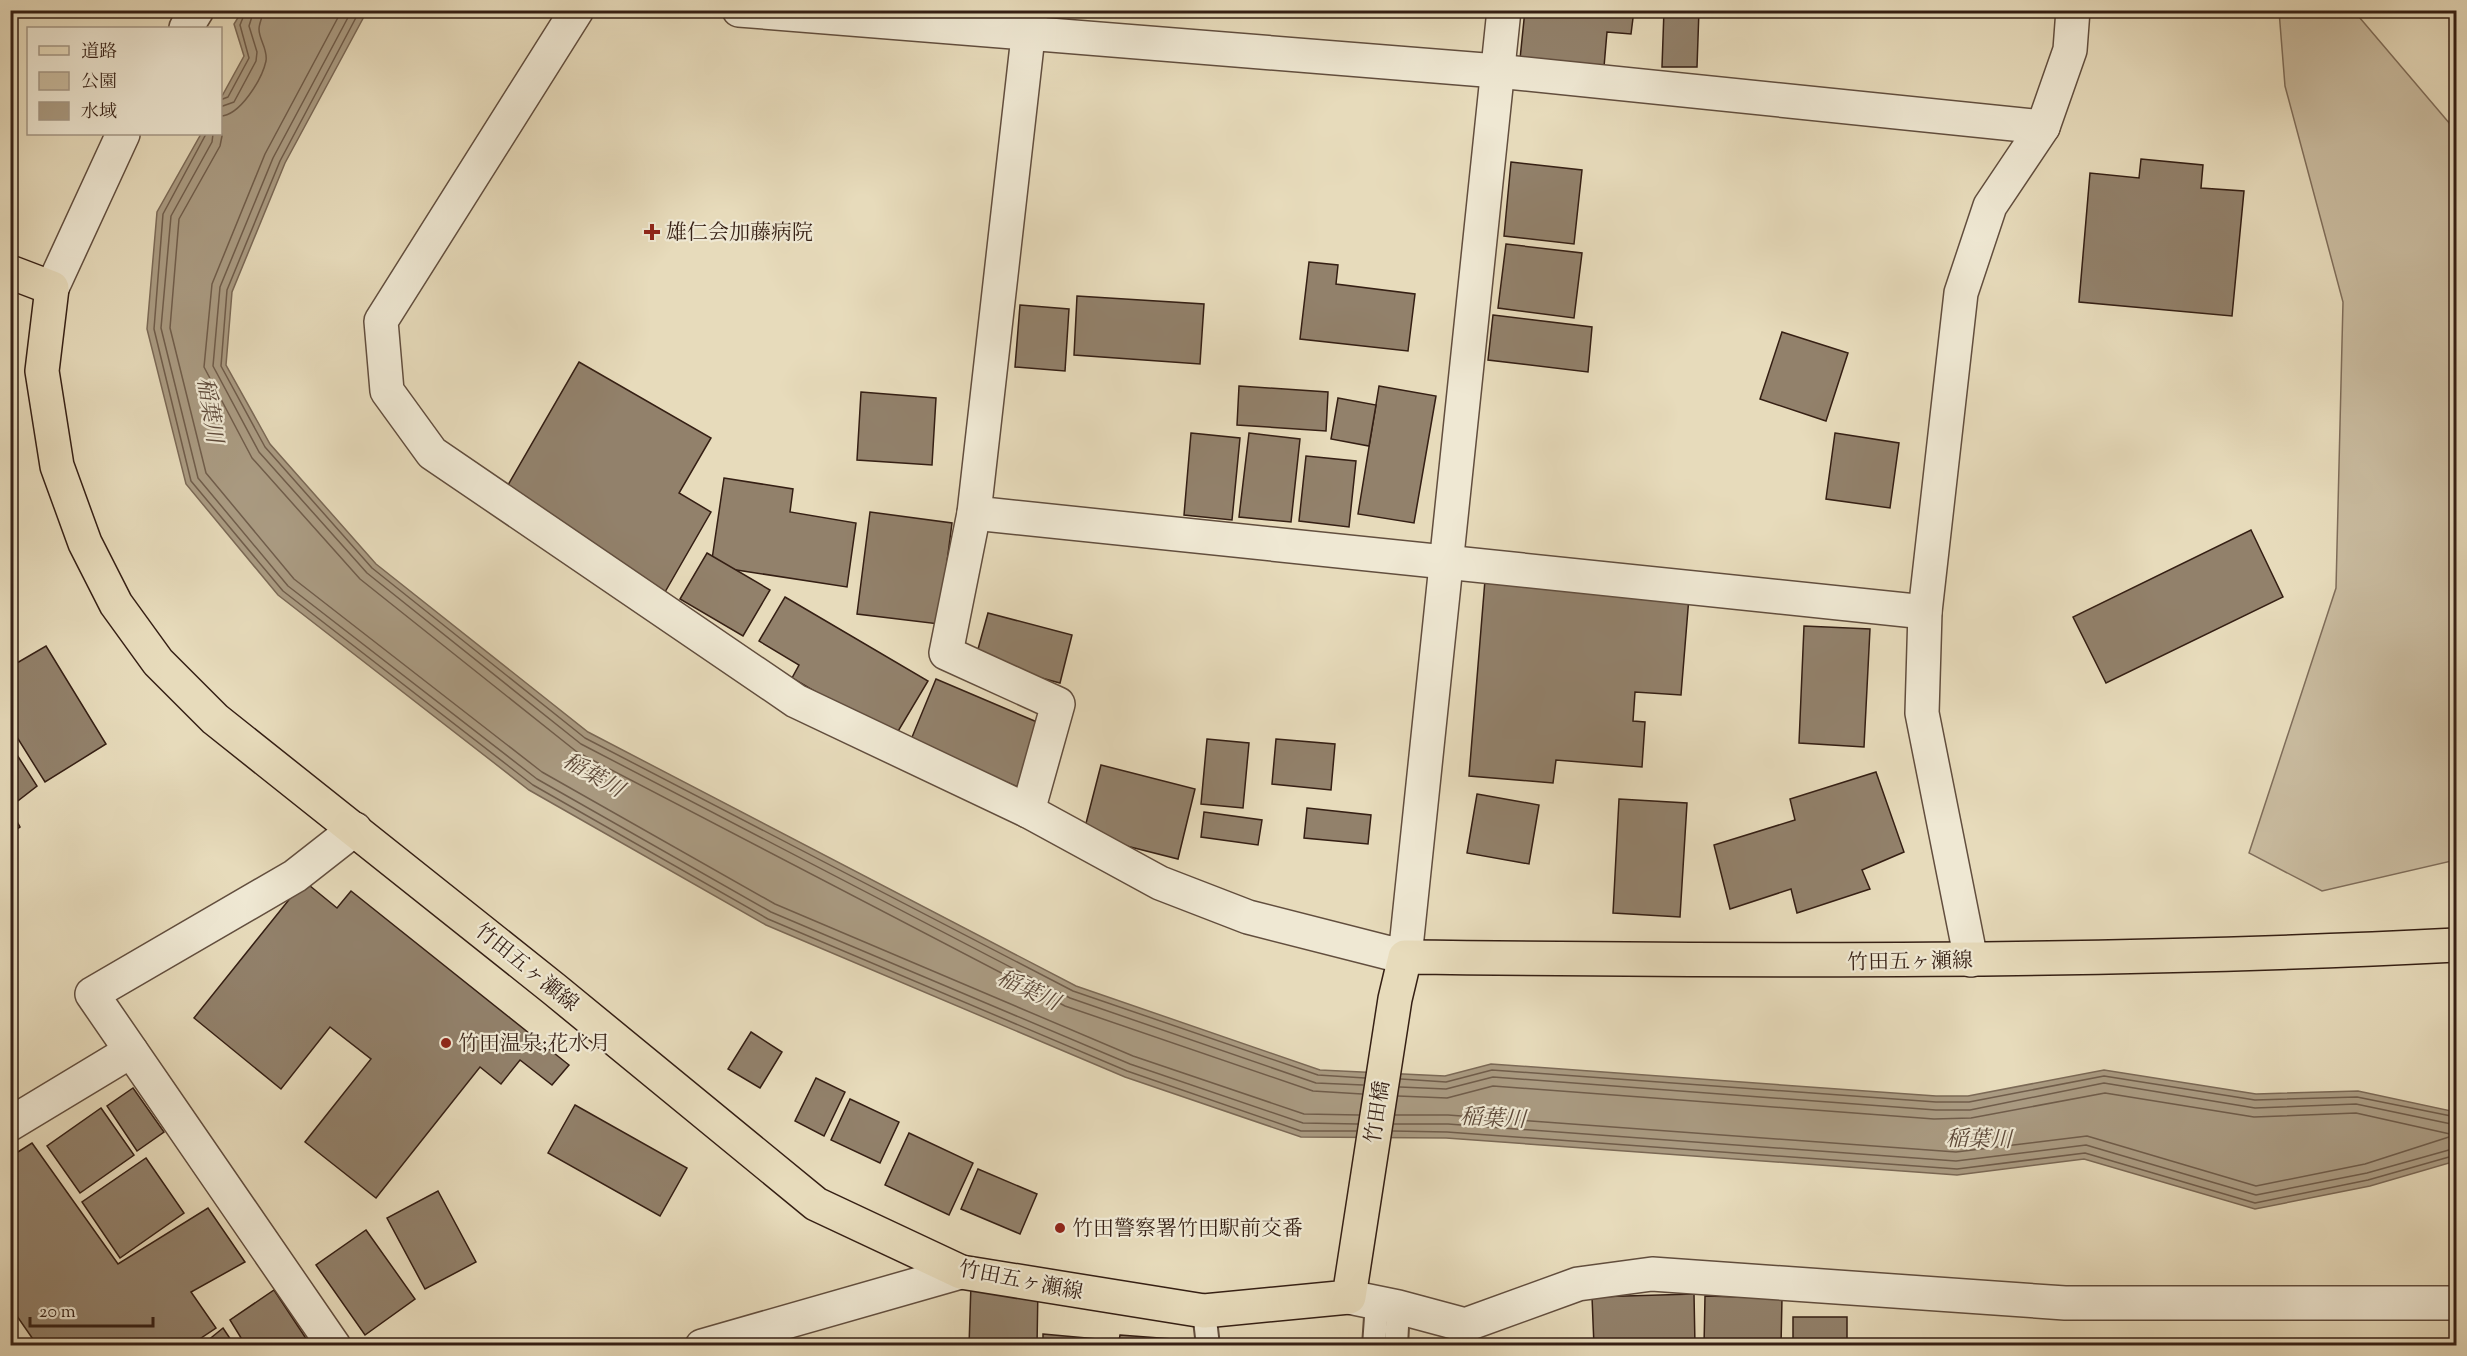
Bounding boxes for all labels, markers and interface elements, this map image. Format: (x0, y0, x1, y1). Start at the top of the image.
legend (27, 27, 222, 135)
text: 道路 (81, 40, 117, 66)
text: 公園 (81, 70, 117, 96)
text: 水域 (81, 100, 117, 126)
place label: 雄仁会加藤病院 (666, 219, 813, 249)
marker: 雄仁会加藤病院 (643, 223, 661, 241)
water label: 稲葉川 (187, 375, 229, 448)
water label: 稲葉川 (556, 746, 631, 808)
street label: 竹田五ヶ瀬線 (467, 917, 584, 1020)
street label: 竹田五ヶ瀬線 (1847, 947, 1973, 979)
water label: 稲葉川 (991, 963, 1066, 1021)
place label: 竹田温泉;花水月 (458, 1030, 611, 1060)
marker: 竹田温泉;花水月 (439, 1036, 453, 1050)
street label: 竹田橋 (1359, 1079, 1399, 1146)
water label: 稲葉川 (1459, 1102, 1529, 1138)
water label: 稲葉川 (1946, 1124, 2014, 1158)
place label: 竹田警察署竹田駅前交番 (1072, 1215, 1303, 1245)
marker: 竹田警察署竹田駅前交番 (1053, 1221, 1067, 1235)
street label: 竹田五ヶ瀬線 (956, 1255, 1085, 1309)
scale bar (30, 1290, 153, 1328)
text: 20 m (39, 1300, 76, 1326)

